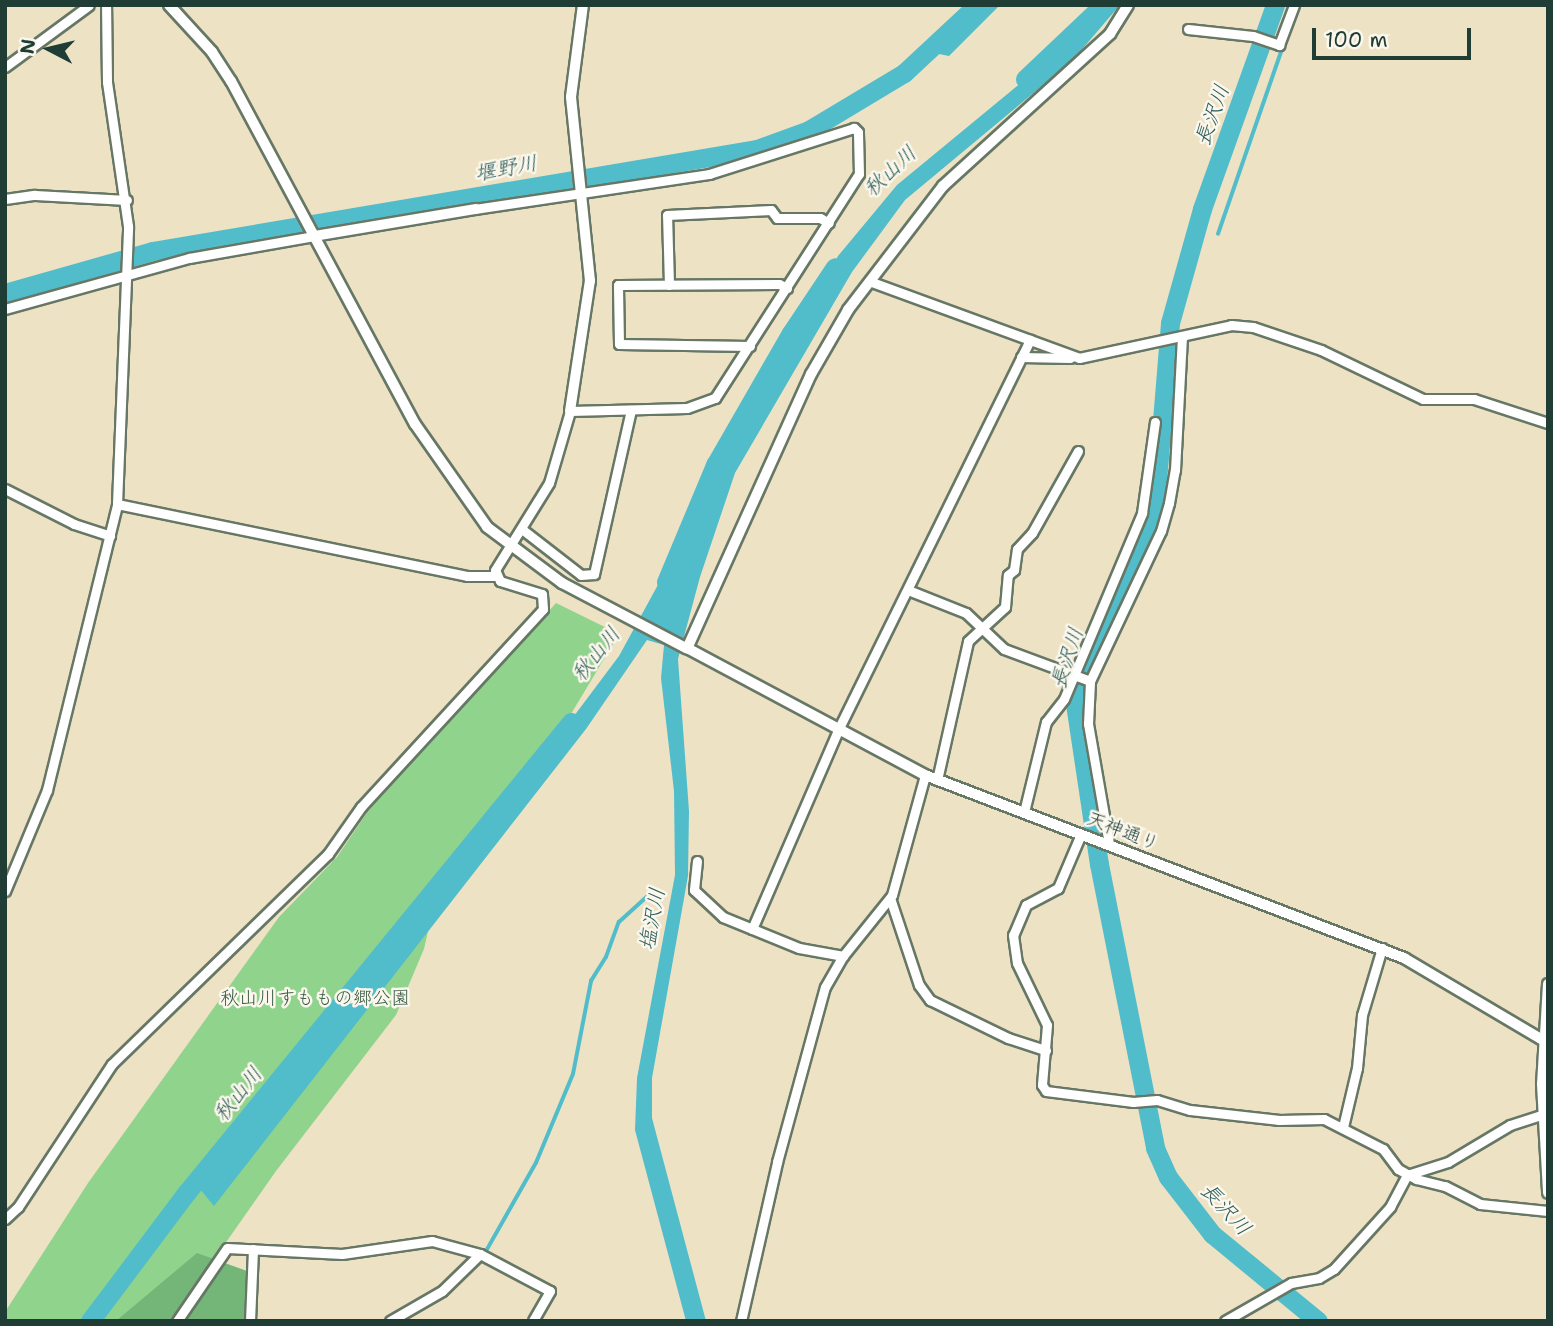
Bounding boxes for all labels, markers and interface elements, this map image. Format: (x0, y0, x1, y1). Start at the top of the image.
north arrow (14, 14, 84, 84)
scale bar (1315, 14, 1474, 58)
text: 100 m (1325, 26, 1388, 54)
text: N (14, 37, 41, 55)
water label: 長沢川 (1189, 81, 1235, 149)
water label: 秋山川 (858, 140, 922, 202)
water label: 堰野川 (473, 150, 539, 186)
water label: 秋山川 (566, 622, 626, 686)
water label: 長沢川 (1045, 624, 1089, 692)
street label: 天神通り (1083, 807, 1163, 855)
water label: 塩沢川 (634, 886, 670, 952)
park label: 秋山川すももの郷公園 (220, 987, 410, 1009)
water label: 秋山川 (208, 1062, 268, 1126)
water label: 長沢川 (1195, 1177, 1257, 1241)

